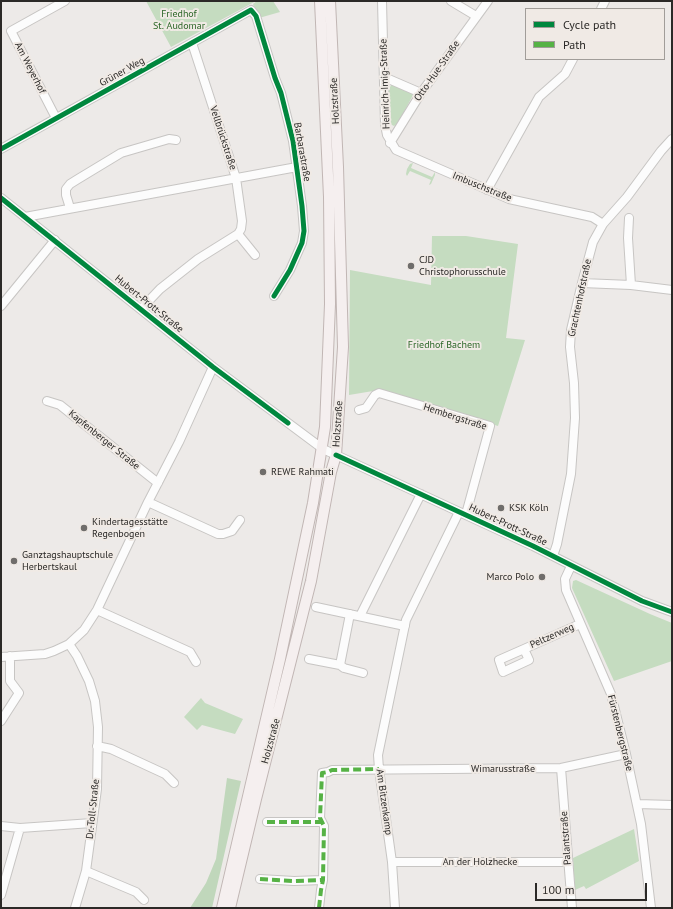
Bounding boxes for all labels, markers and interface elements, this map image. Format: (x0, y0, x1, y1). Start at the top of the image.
park label: Friedhof St. Audomar (153, 8, 205, 32)
legend (525, 8, 665, 60)
text: Cycle path (563, 17, 616, 32)
text: Path (563, 37, 586, 52)
street label: Otto-Hue-Straße (412, 38, 462, 104)
street label: Heinrich-Imig-Straße (377, 39, 393, 129)
street label: Am Weyerhof (12, 40, 48, 96)
street label: Grüner Weg (97, 55, 147, 89)
street label: Holzstraße (328, 78, 342, 124)
street label: Vellbrückstraße (207, 105, 239, 171)
street label: Barbarastraße (291, 121, 313, 183)
street label: Imbuschstraße (451, 170, 513, 204)
place label: CJD Christophorusschule (419, 254, 506, 278)
street label: Grachtenhofstraße (566, 258, 594, 338)
marker: CJD Christophorusschule (406, 261, 416, 271)
street label: Hubert-Prott-Straße (112, 273, 186, 335)
park label: Friedhof Bachem (408, 339, 480, 351)
street label: Holzstraße (330, 400, 346, 448)
street label: Hembergstraße (422, 401, 488, 433)
street label: Kapfenberger Straße (66, 408, 142, 472)
place label: REWE Rahmati (271, 466, 334, 478)
marker: REWE Rahmati (258, 467, 268, 477)
street label: Hubert-Prott-Straße (467, 502, 549, 548)
place label: KSK Köln (509, 502, 549, 514)
marker: KSK Köln (496, 503, 506, 513)
place label: Kindertagesstätte Regenbogen (92, 516, 168, 540)
marker: Kindertagesstätte Regenbogen (79, 523, 89, 533)
place label: Ganztagshauptschule Herbertskaul (22, 549, 113, 572)
marker: Ganztagshauptschule Herbertskaul (9, 556, 19, 566)
place label: Marco Polo (487, 571, 534, 583)
marker: Marco Polo (537, 572, 547, 582)
street label: Peltzerweg (528, 621, 576, 651)
street label: Fürstenbergstraße (605, 694, 635, 772)
street label: Holzstraße (259, 717, 283, 765)
street label: Wimarusstraße (471, 763, 535, 775)
street label: Am Bitzenkamp (373, 768, 395, 836)
street label: Dr.-Toll-Straße (84, 778, 102, 840)
street label: Palantstraße (558, 811, 574, 865)
street label: An der Holzhecke (443, 856, 517, 868)
scale bar (537, 875, 649, 901)
text: 100 m (542, 882, 575, 897)

